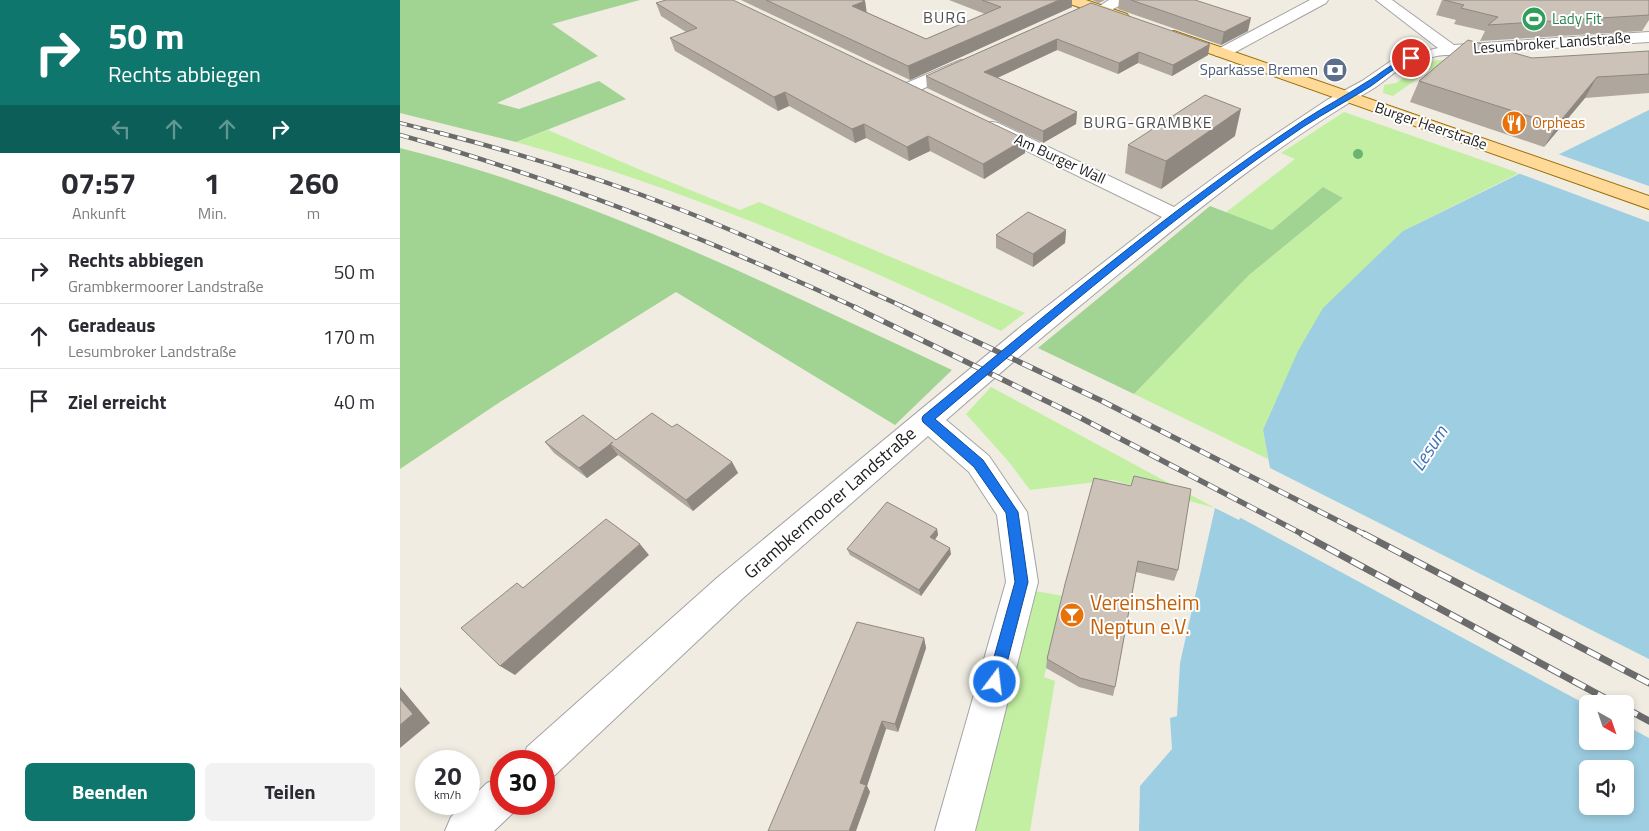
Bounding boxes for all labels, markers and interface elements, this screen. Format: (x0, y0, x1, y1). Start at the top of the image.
district label: BURG (923, 5, 967, 29)
sports icon: Lady Fit (1521, 6, 1547, 32)
place label: Lady Fit (1552, 7, 1602, 30)
text: 50 m (108, 9, 184, 63)
icon: right (25, 20, 90, 85)
street label: Lesumbroker Landstraße (1472, 26, 1632, 59)
pin (1390, 37, 1432, 79)
icon: arrive (1397, 44, 1425, 72)
text: Rechts abbiegen (108, 57, 261, 91)
bank icon: Sparkasse Bremen (1322, 57, 1348, 83)
place label: Sparkasse Bremen (1200, 58, 1318, 81)
street label: Burger Heerstraße (1372, 96, 1491, 156)
district label: BURG-GRAMBKE (1083, 110, 1213, 134)
restaurant icon: Orpheas (1501, 110, 1527, 136)
place label: Orpheas (1532, 111, 1585, 134)
icon: left (107, 115, 135, 143)
icon: ahead (160, 115, 188, 143)
icon: ahead (213, 115, 241, 143)
icon: right (266, 115, 294, 143)
street label: Am Burger Wall (1011, 127, 1110, 190)
text: 07:57 (61, 160, 136, 206)
text: 1 (204, 160, 221, 206)
text: 260 (288, 160, 339, 206)
text: Ankunft (72, 201, 126, 225)
text: Min. (198, 201, 227, 225)
text: m (307, 201, 320, 225)
text: Rechts abbiegen (68, 245, 204, 274)
icon: right (25, 257, 53, 285)
text: 50 m (334, 257, 375, 286)
text: Grambkermoorer Landstraße (68, 274, 264, 298)
text: Geradeaus (68, 310, 155, 339)
icon: ahead (25, 322, 53, 350)
text: 170 m (323, 322, 375, 351)
text: Lesumbroker Landstraße (68, 339, 236, 363)
icon: arrive (25, 387, 53, 415)
text: Ziel erreicht (68, 387, 166, 416)
text: 40 m (334, 387, 375, 416)
water label: Lesum (1403, 418, 1455, 476)
street label: Grambkermoorer Landstraße (738, 420, 922, 585)
place label: Vereinsheim Neptun e.V. (1090, 586, 1200, 642)
bar icon: Vereinsheim Neptun e.V. (1059, 602, 1085, 628)
position arrow (968, 655, 1020, 707)
north arrow (1579, 695, 1634, 750)
map controls (1579, 695, 1634, 815)
speed limit sign: 30 (490, 750, 555, 815)
text: 20 (433, 757, 462, 795)
button: sound (1579, 760, 1634, 815)
button: Beenden (25, 763, 195, 821)
button: Teilen (205, 763, 375, 821)
text: km/h (434, 785, 461, 804)

